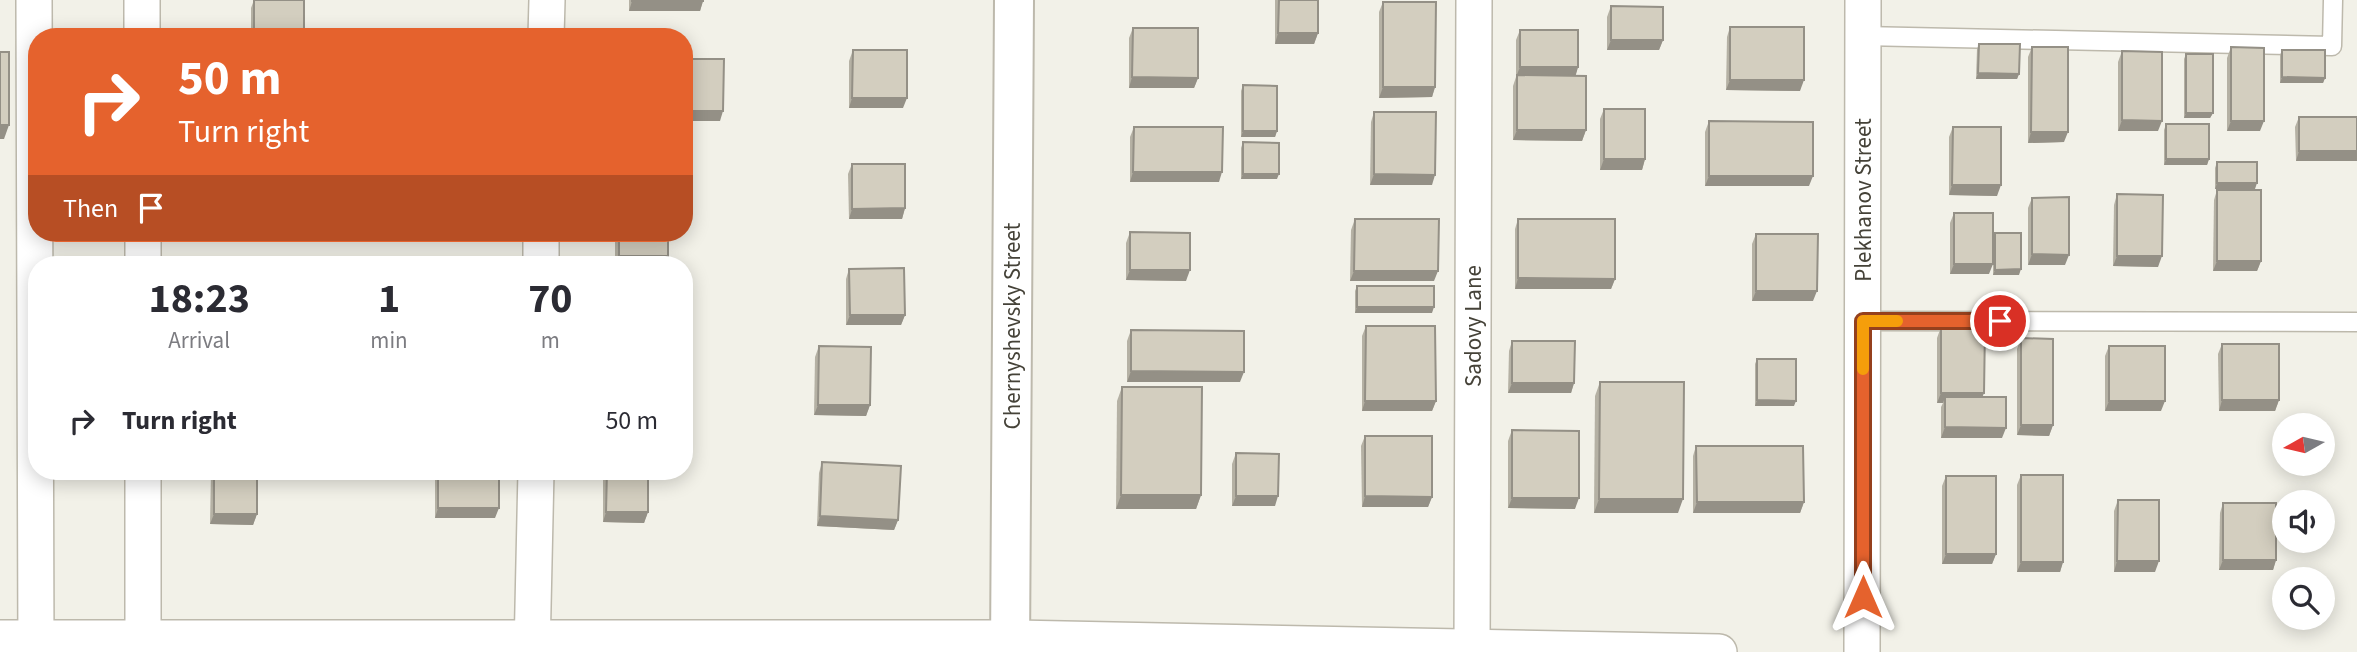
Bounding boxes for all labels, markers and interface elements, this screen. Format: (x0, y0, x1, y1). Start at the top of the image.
text: 50 m (178, 44, 282, 114)
icon: right (63, 56, 154, 147)
text: Turn right (178, 109, 309, 155)
street label: Plekhanov Street (1847, 118, 1880, 282)
icon: arrive (132, 189, 170, 227)
text: Then (63, 190, 118, 227)
street label: Chernyshevsky Street (996, 222, 1029, 429)
street label: Sadovy Lane (1457, 265, 1490, 387)
text: 18:23 (149, 269, 250, 329)
text: 1 (378, 269, 400, 329)
text: 70 (528, 269, 572, 329)
pin (1970, 291, 2030, 351)
icon: arrive (1981, 302, 2019, 340)
text: Arrival (168, 324, 230, 357)
text: min (370, 324, 408, 357)
text: m (541, 324, 560, 357)
icon: right (63, 402, 101, 440)
text: Turn right (122, 402, 237, 439)
text: 50 m (605, 402, 658, 439)
north arrow (2272, 413, 2334, 476)
map controls (2272, 413, 2335, 630)
button: sound (2272, 490, 2335, 553)
position arrow (1826, 560, 1900, 634)
button: search (2272, 567, 2335, 630)

